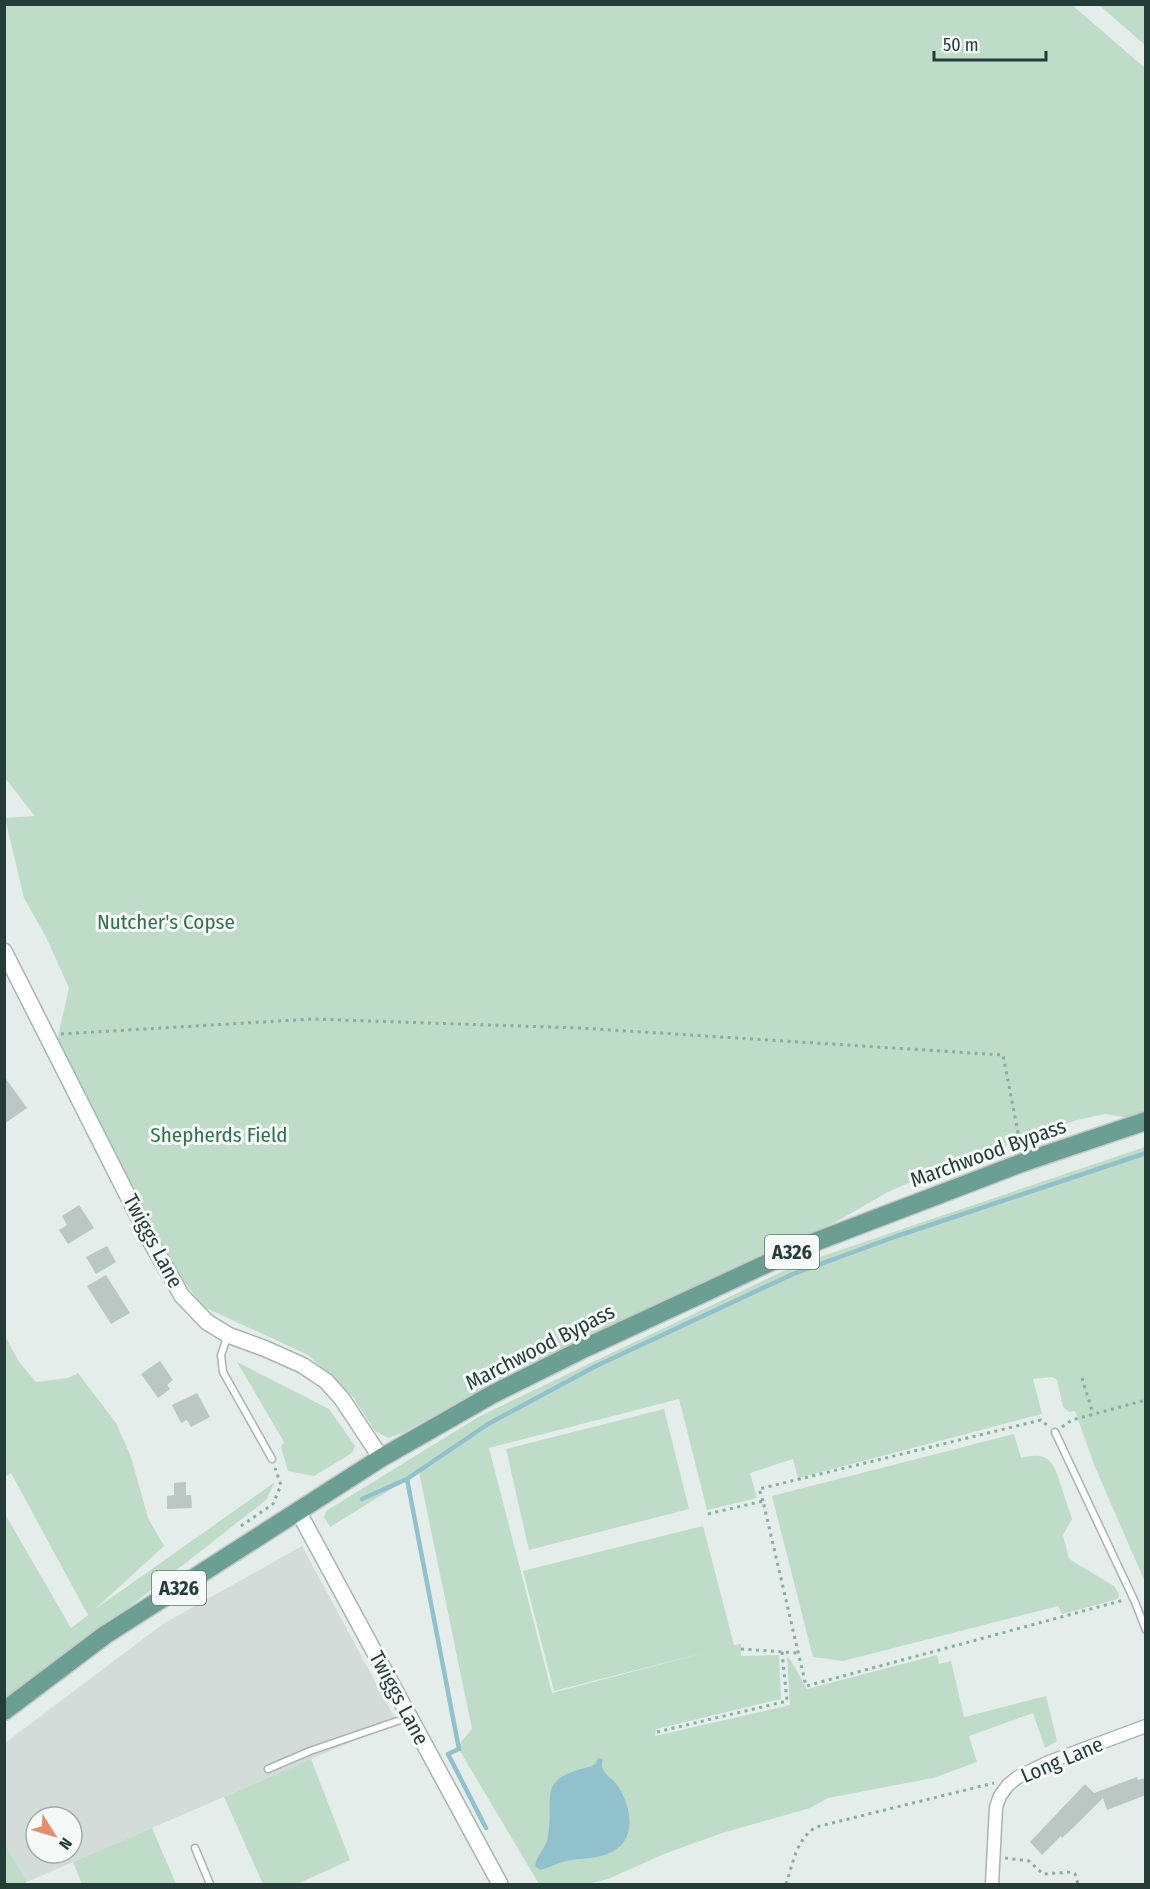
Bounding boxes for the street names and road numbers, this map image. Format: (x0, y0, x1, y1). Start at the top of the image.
street label: Marchwood Bypass (907, 1113, 1069, 1193)
street label: Twiggs Lane (117, 1190, 189, 1292)
road number: A326 (765, 1235, 819, 1269)
street label: Marchwood Bypass (461, 1298, 619, 1396)
road number: A326 (152, 1571, 206, 1605)
street label: Twiggs Lane (363, 1647, 435, 1749)
street label: Long Lane (1017, 1731, 1107, 1789)

